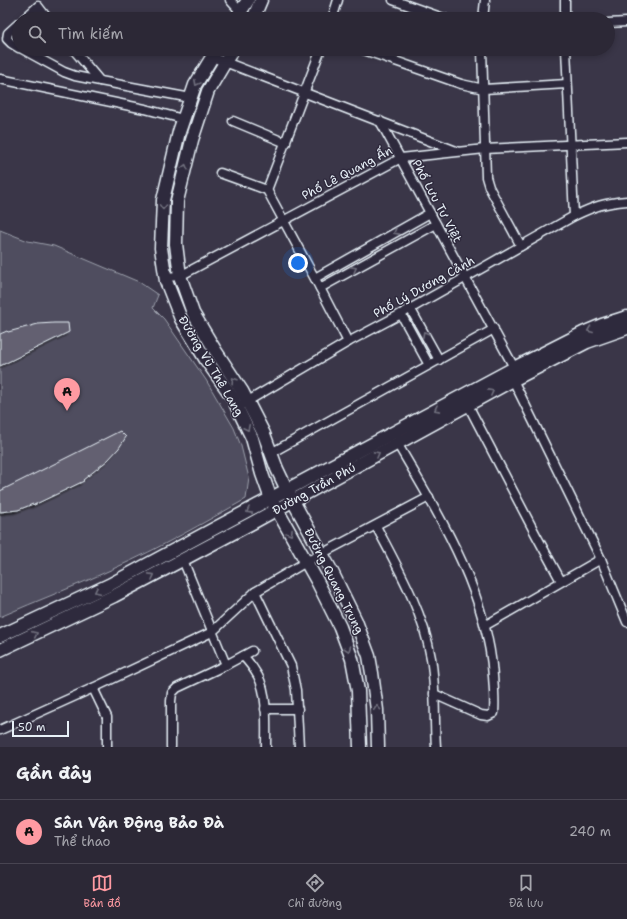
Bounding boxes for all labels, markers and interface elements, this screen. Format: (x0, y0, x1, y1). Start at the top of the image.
search box (12, 12, 615, 56)
icon: search (26, 23, 48, 45)
text: Tìm kiếm (58, 24, 123, 44)
one-way arrow (194, 78, 202, 86)
street label: Phố Lê Quang Ấn (299, 142, 395, 204)
street label: Phố Lưu Tư Việt (408, 157, 466, 245)
one-way arrow (181, 164, 189, 170)
one-way arrow (158, 204, 167, 210)
one-way arrow (392, 227, 400, 235)
street label: Phố Lý Dương Cảnh (370, 252, 478, 322)
your location (288, 253, 308, 273)
one-way arrow (350, 266, 357, 274)
street label: Đường Vũ Thê Lang (175, 313, 247, 419)
one-way arrow (587, 325, 594, 333)
one-way arrow (422, 331, 429, 338)
one-way arrow (232, 377, 239, 384)
pin: A (54, 378, 80, 411)
one-way arrow (487, 389, 494, 397)
one-way arrow (434, 404, 442, 412)
one-way arrow (242, 423, 250, 431)
one-way arrow (373, 451, 380, 459)
street label: Đường Trần Phú (270, 459, 359, 519)
one-way arrow (246, 506, 253, 513)
street label: Đường Quang Trung (300, 525, 368, 637)
one-way arrow (285, 529, 293, 536)
one-way arrow (148, 574, 155, 581)
one-way arrow (94, 586, 101, 594)
one-way arrow (31, 631, 39, 639)
one-way arrow (344, 645, 352, 652)
one-way arrow (372, 705, 381, 711)
scale bar (12, 719, 69, 738)
text: 50 m (18, 720, 46, 735)
text: Gần đây (16, 762, 92, 784)
text: Sân Vận Động Bảo Đà (54, 813, 224, 833)
text: A (24, 823, 34, 840)
text: 240 m (569, 823, 611, 840)
text: Thể thao (54, 833, 111, 850)
tab: Bản đồ (84, 872, 121, 911)
tab: Chỉ đường (288, 872, 342, 911)
tab: Đã lưu (509, 872, 543, 911)

